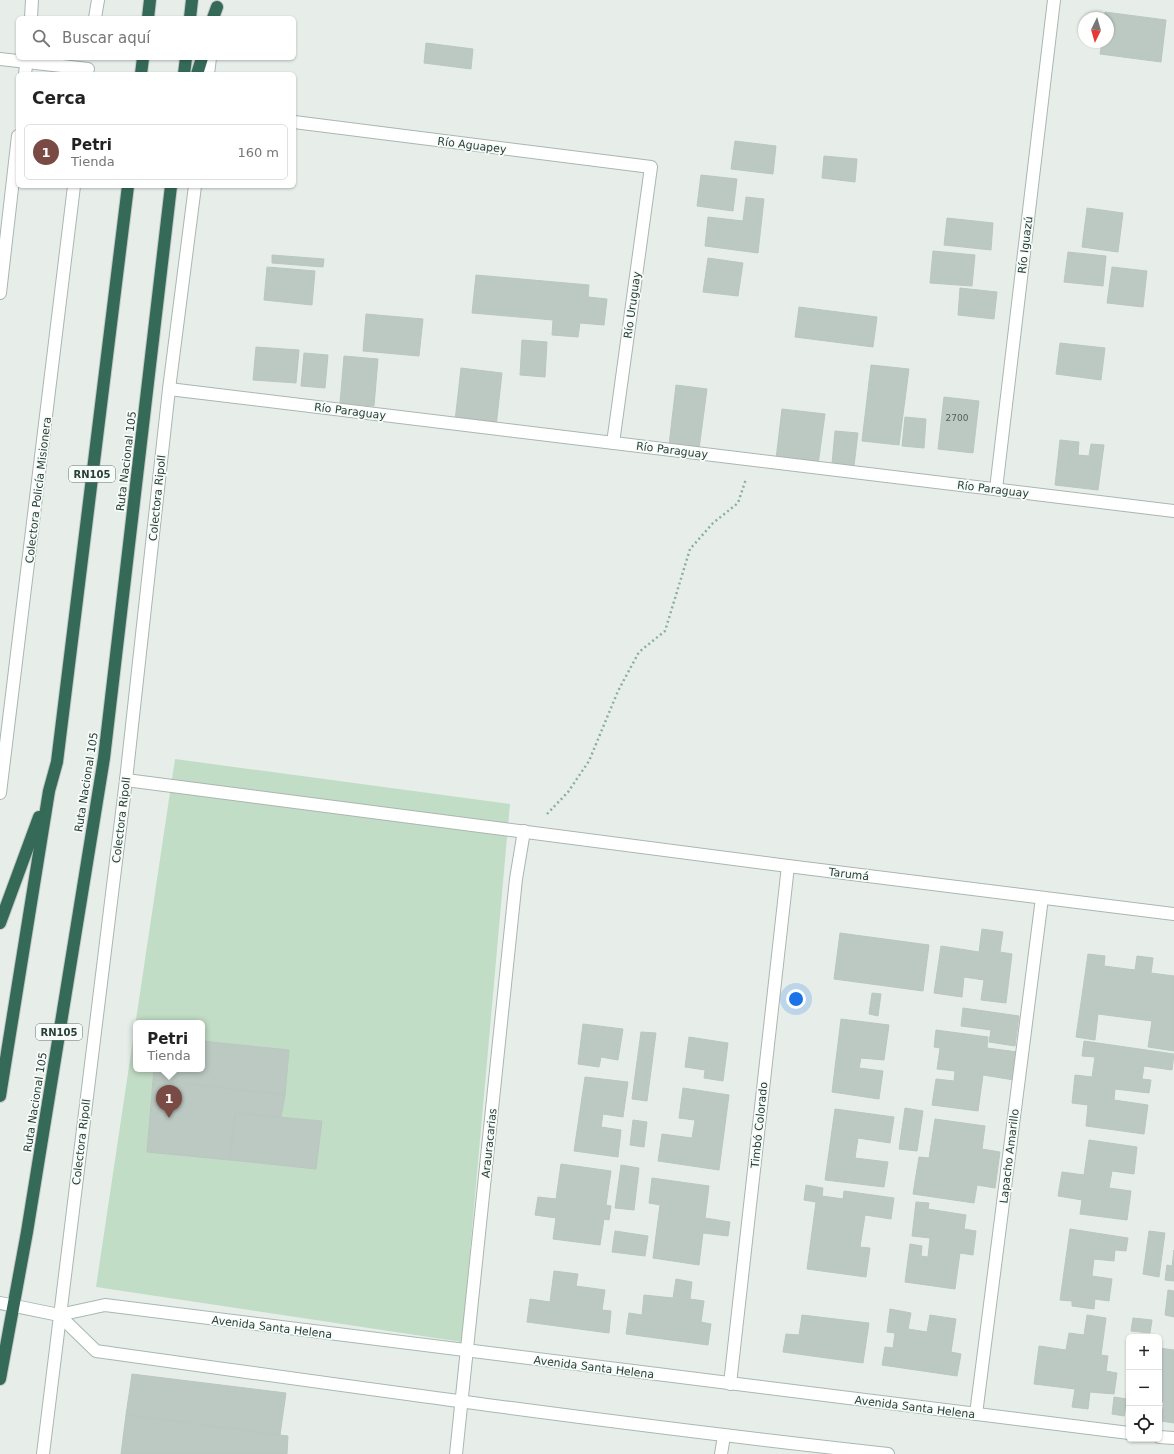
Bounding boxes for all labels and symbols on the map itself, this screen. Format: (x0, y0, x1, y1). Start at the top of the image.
north arrow (1078, 12, 1114, 48)
street label: Río Aguapey (437, 135, 508, 156)
street label: Río Iguazú (1016, 216, 1035, 274)
street label: Río Uruguay (621, 270, 644, 339)
street label: Río Paraguay (313, 401, 387, 422)
street label: Ruta Nacional 105 (114, 410, 139, 512)
house number: 2700 (946, 413, 969, 423)
street label: Colectora Policía Misionera (23, 416, 54, 564)
street label: Río Paraguay (635, 440, 709, 461)
street label: Colectora Ripoll (147, 454, 168, 542)
road number: RN105 (69, 466, 115, 482)
street label: Río Paraguay (956, 479, 1030, 500)
street label: Ruta Nacional 105 (72, 731, 101, 833)
street label: Colectora Ripoll (110, 776, 133, 864)
street label: Tarumá (827, 865, 870, 883)
your location (786, 989, 806, 1009)
road number: RN105 (36, 1024, 82, 1040)
street label: Ruta Nacional 105 (21, 1051, 50, 1153)
street label: Timbó Colorado (748, 1081, 771, 1170)
pin: 1 (156, 1085, 182, 1118)
street label: Colectora Ripoll (70, 1098, 93, 1186)
street label: Arauracarias (479, 1107, 500, 1178)
street label: Lapacho Amarillo (997, 1108, 1022, 1204)
street label: Avenida Santa Helena (211, 1314, 333, 1341)
street label: Avenida Santa Helena (533, 1354, 655, 1381)
street label: Avenida Santa Helena (854, 1394, 976, 1421)

